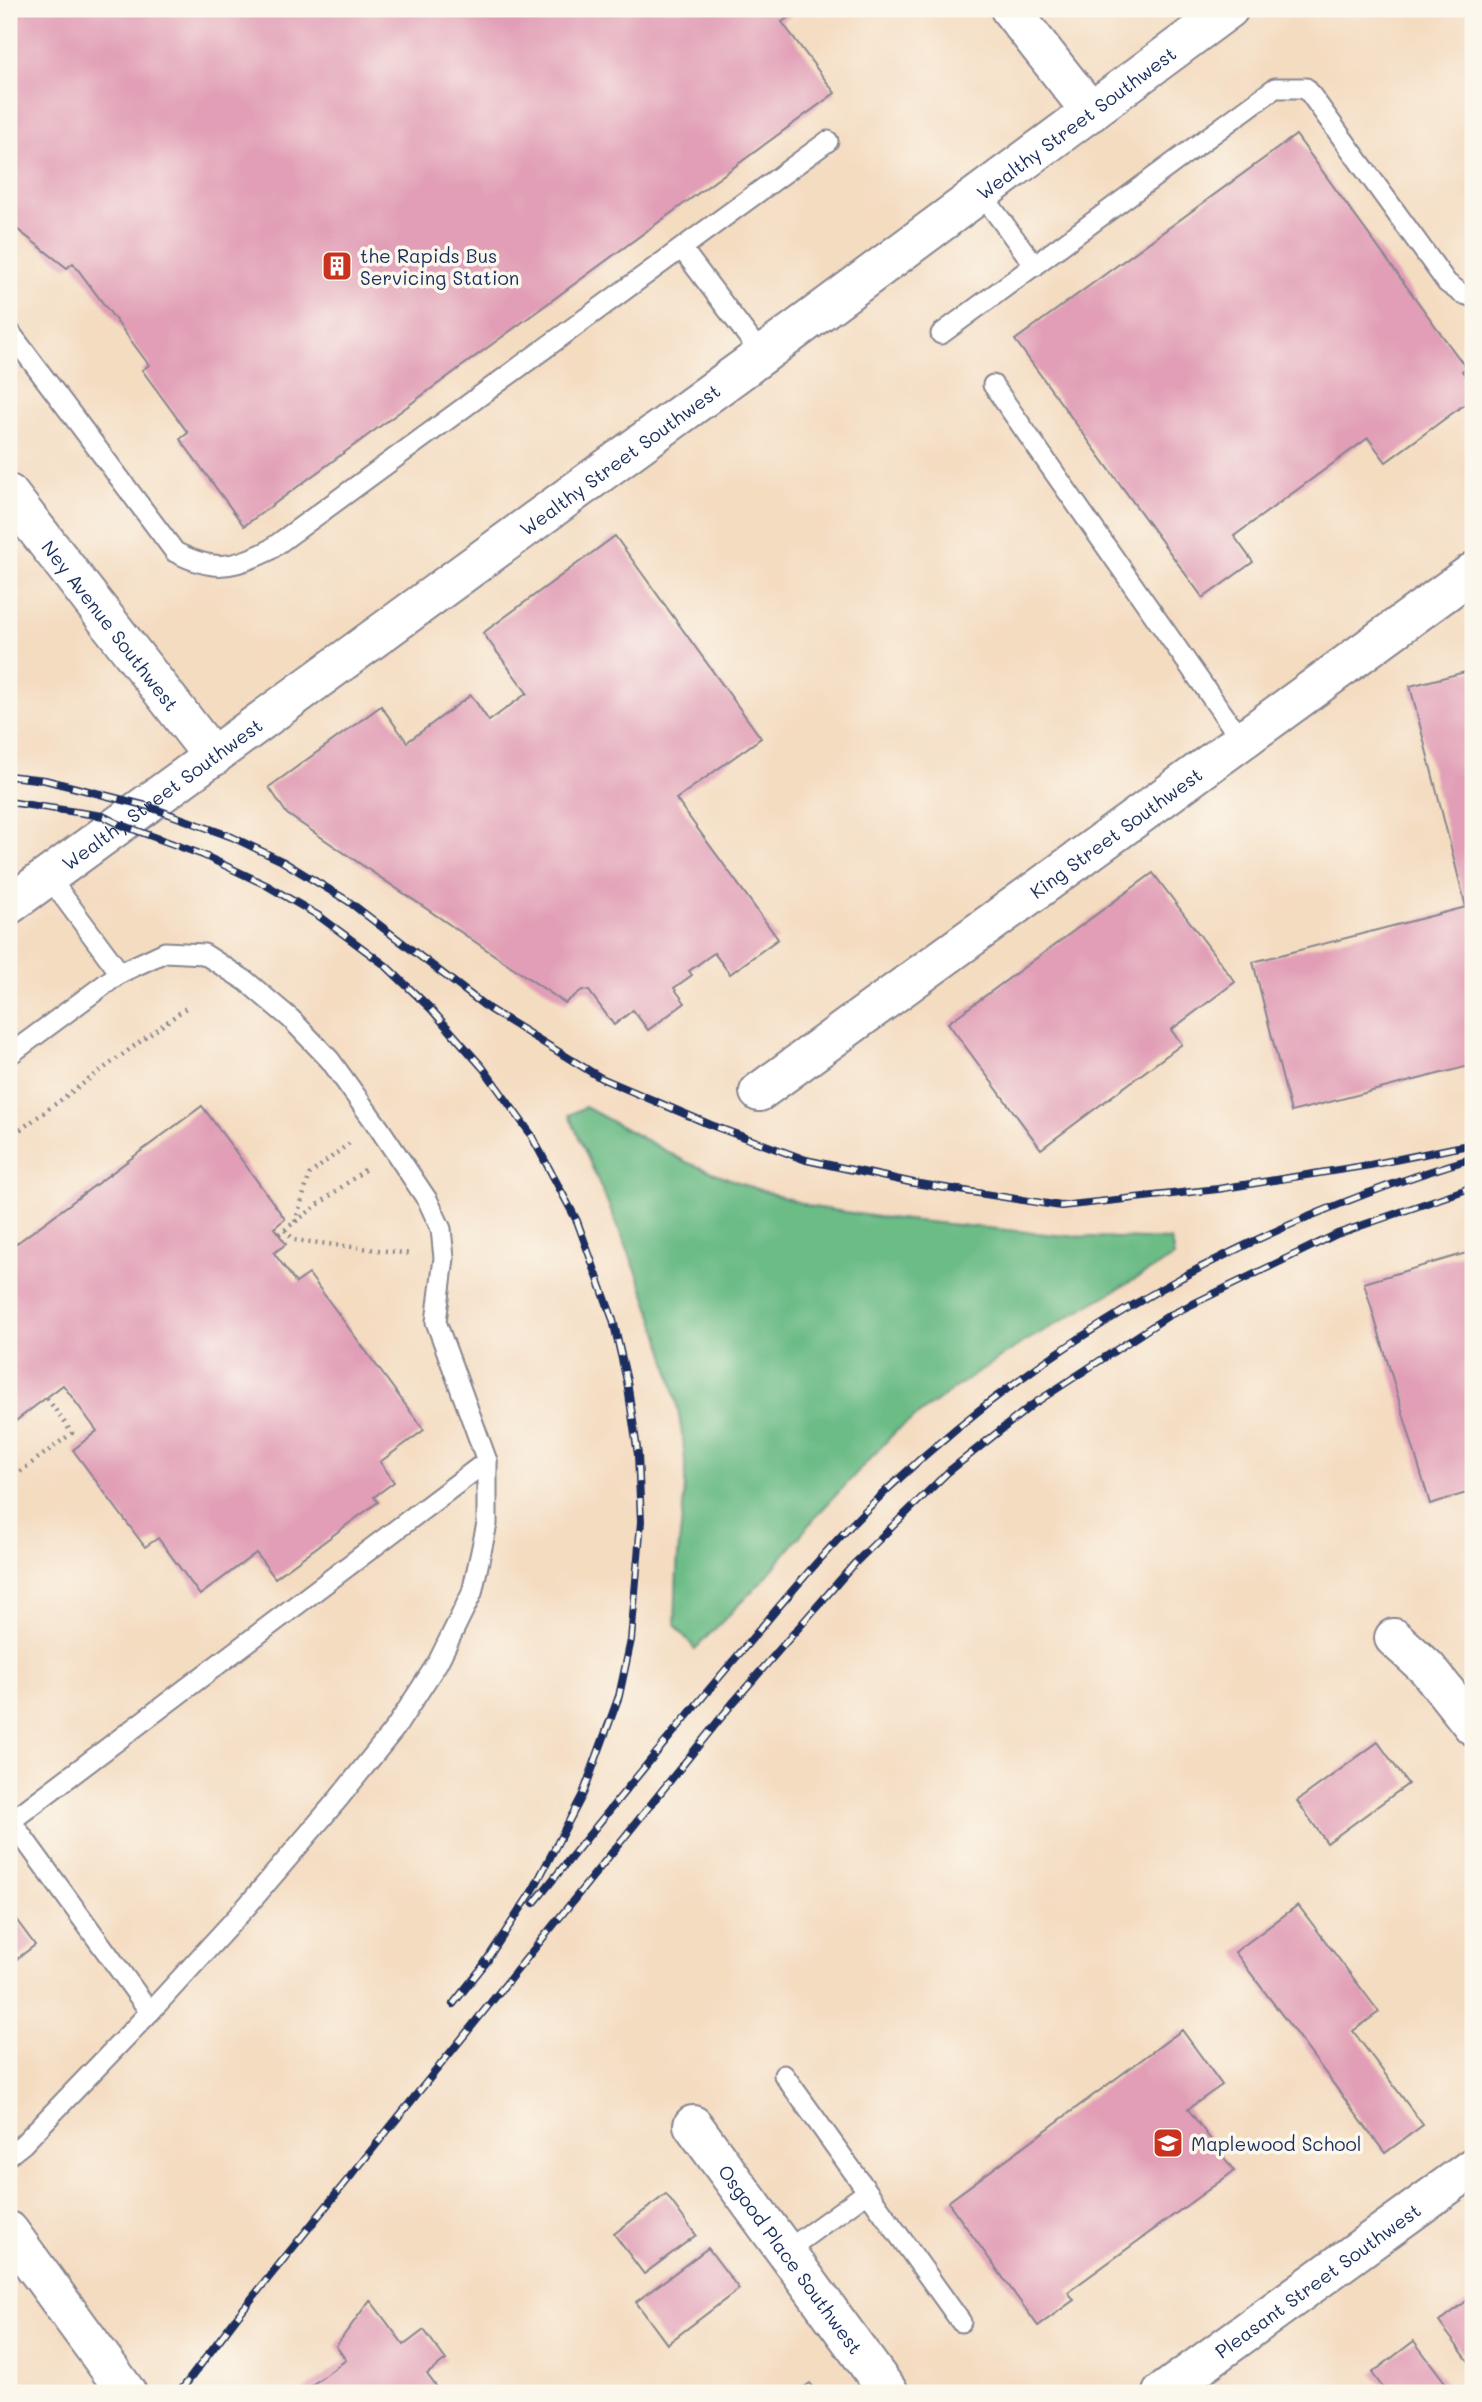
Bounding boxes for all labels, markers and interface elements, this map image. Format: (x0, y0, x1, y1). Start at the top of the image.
street label: Wealthy Street Southwest (971, 40, 1181, 205)
place label: the Rapids Bus Servicing Station (360, 243, 519, 290)
building icon: the Rapids Bus Servicing Station (320, 249, 354, 283)
street label: Wealthy Street Southwest (514, 378, 725, 541)
street label: Ney Avenue Southwest (37, 535, 185, 716)
street label: Wealthy Street Southwest (56, 712, 267, 875)
street label: King Street Southwest (1024, 761, 1207, 903)
school or university icon: Maplewood School (1151, 2126, 1185, 2160)
place label: Maplewood School (1191, 2131, 1362, 2156)
street label: Osgood Place Southwest (713, 2159, 869, 2359)
street label: Pleasant Street Southwest (1210, 2197, 1425, 2363)

